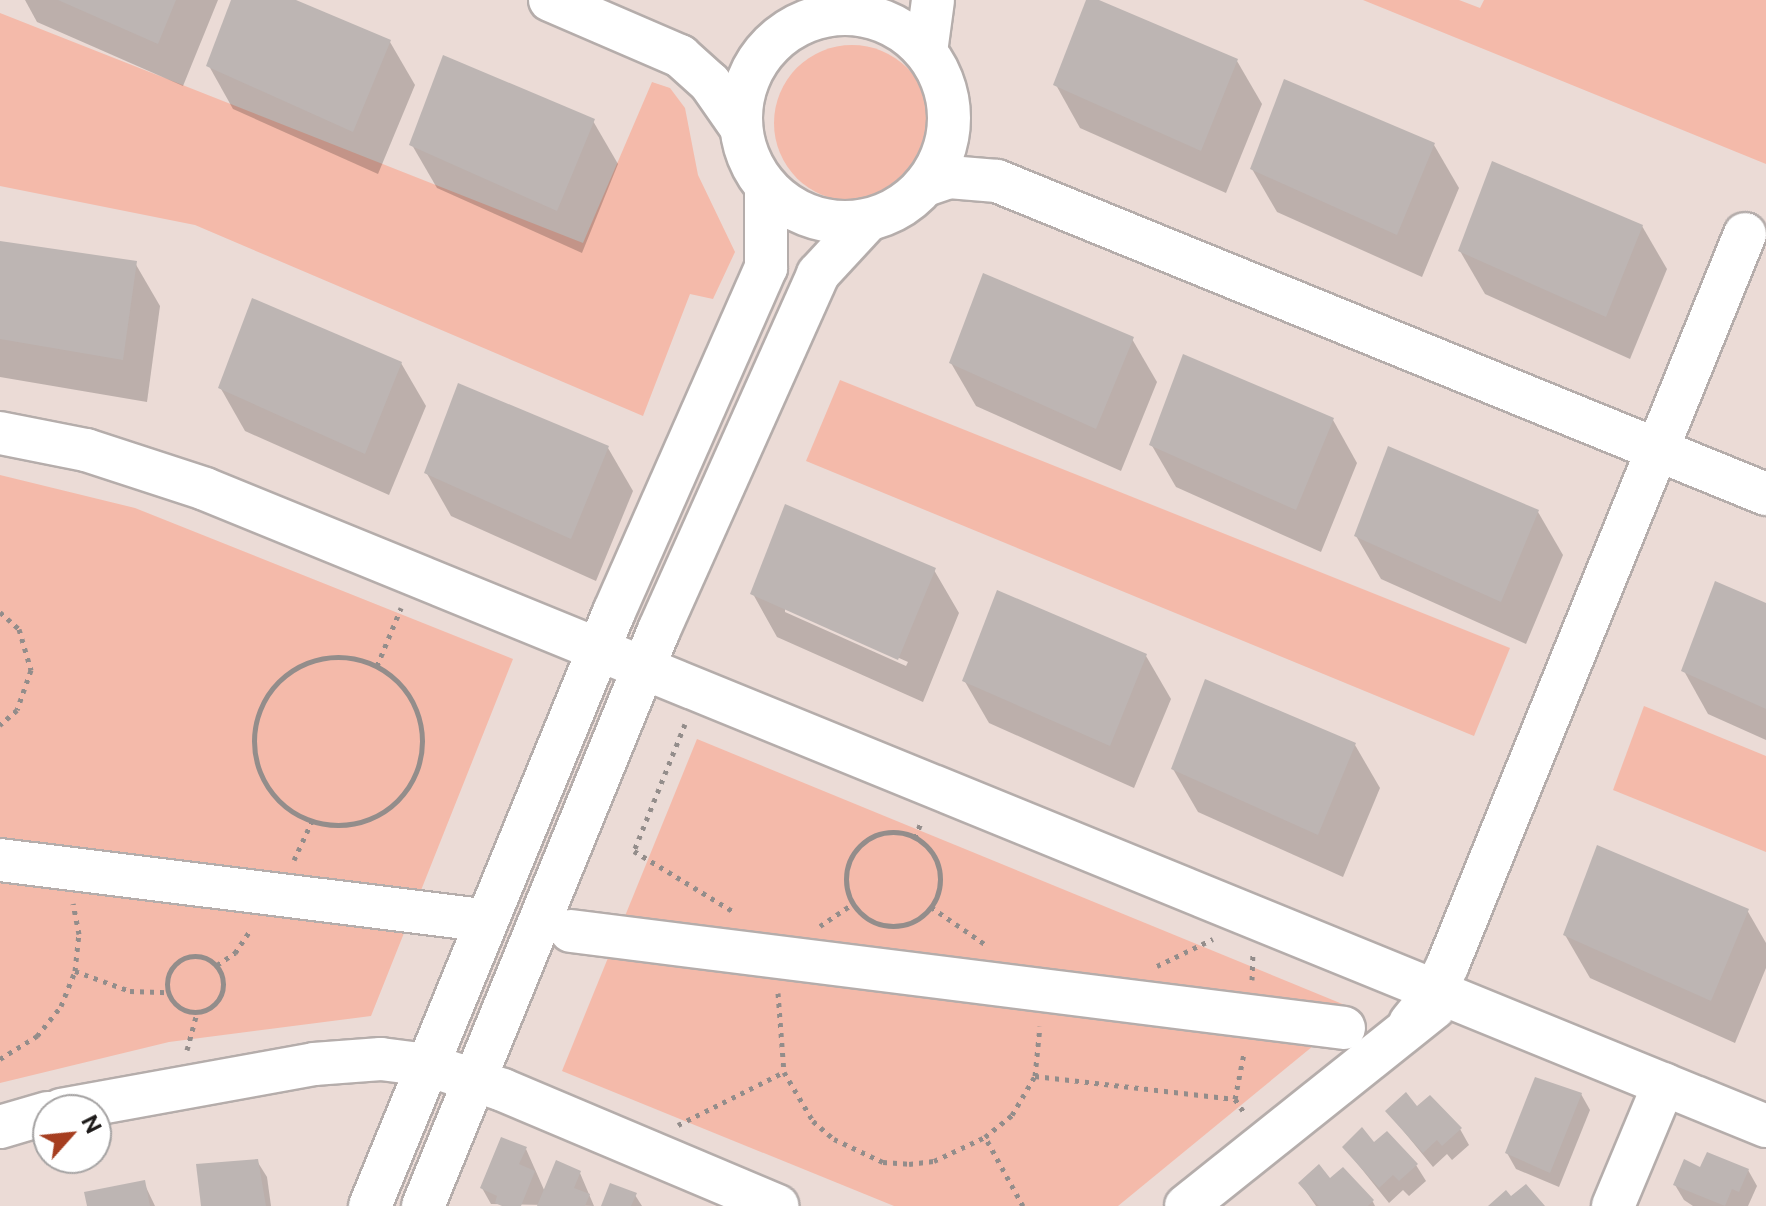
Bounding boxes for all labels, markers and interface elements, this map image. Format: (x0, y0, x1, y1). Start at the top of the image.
north arrow (32, 1094, 112, 1174)
text: N (76, 1110, 107, 1138)

